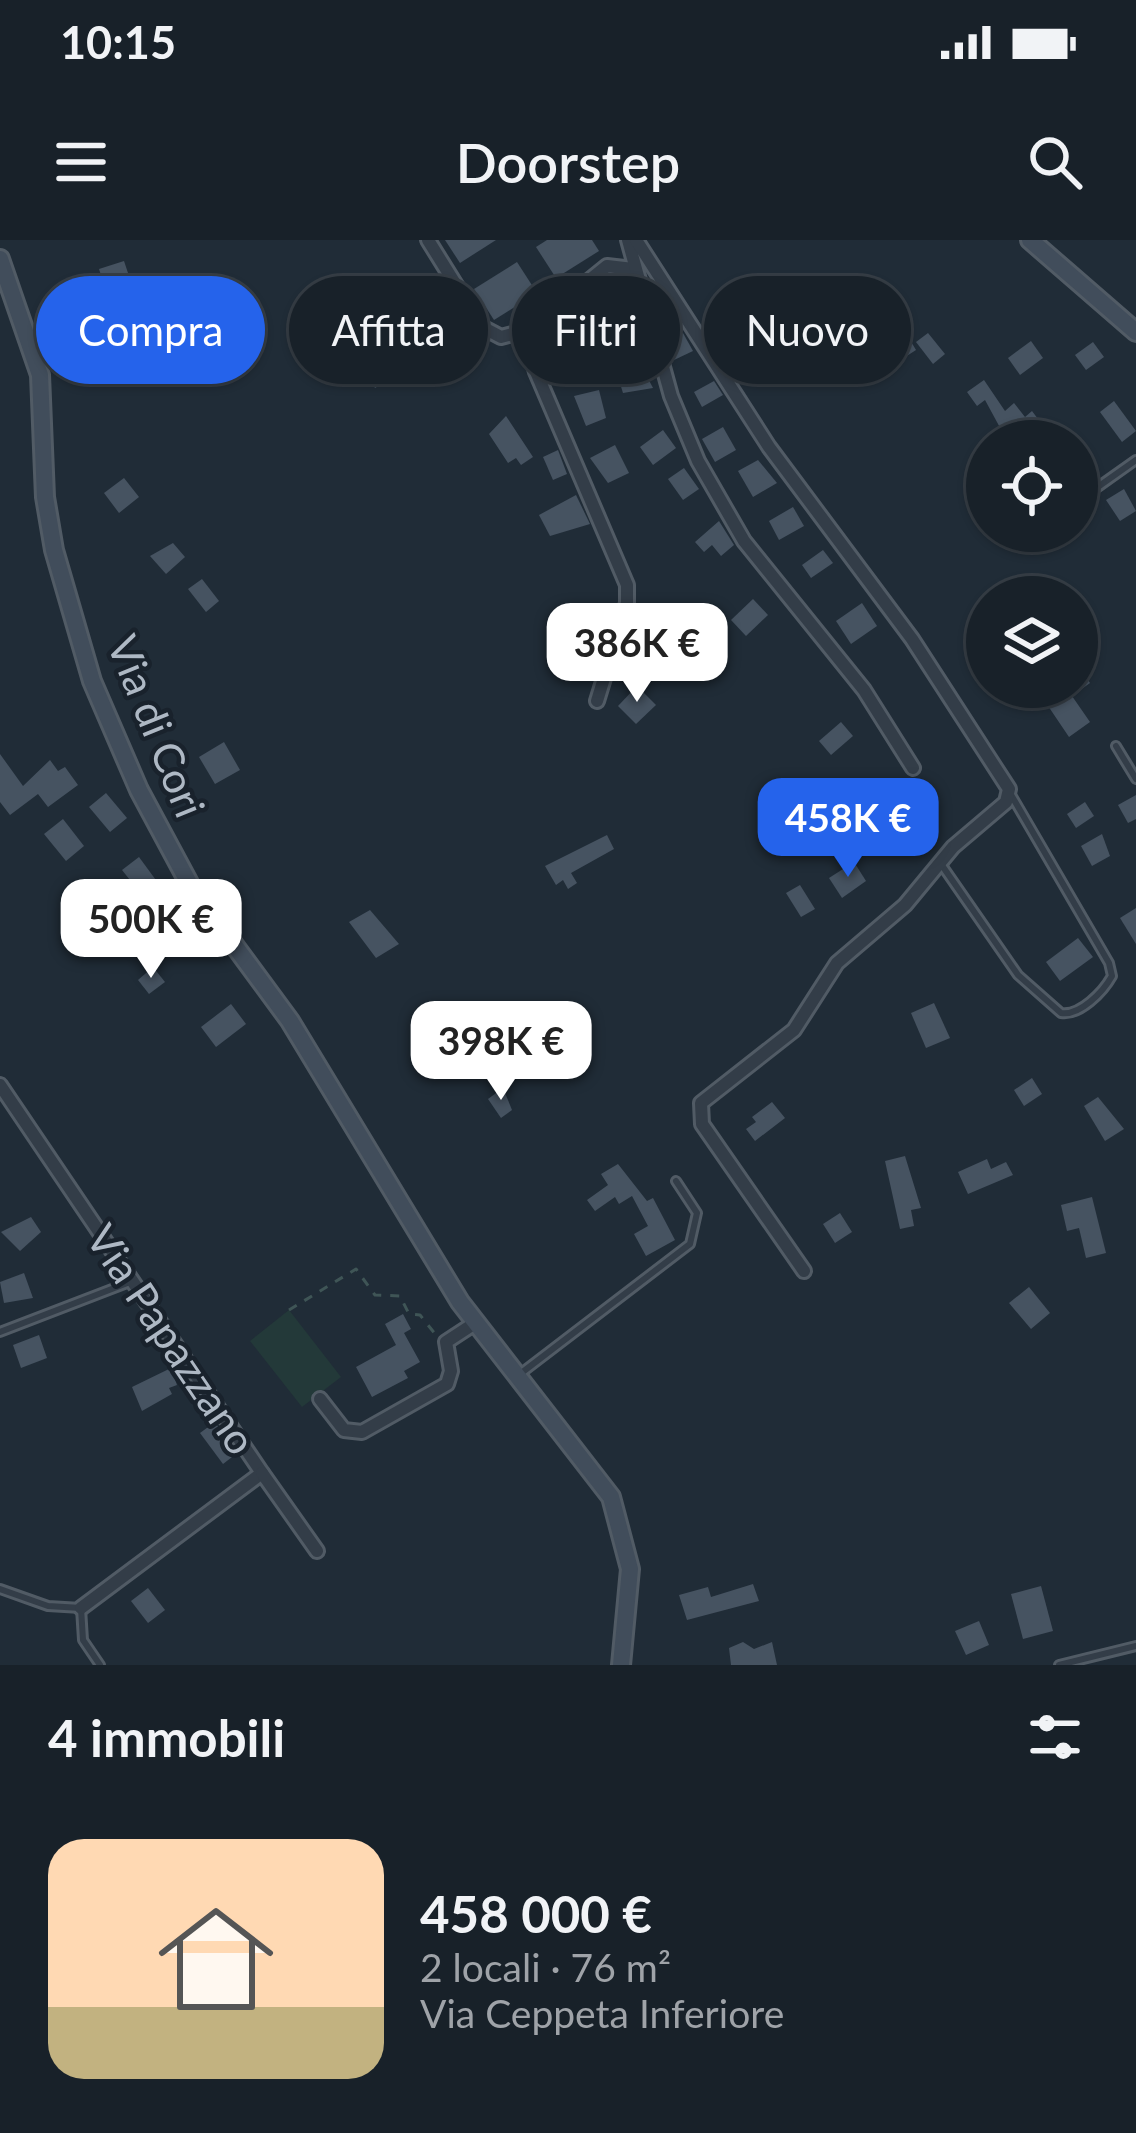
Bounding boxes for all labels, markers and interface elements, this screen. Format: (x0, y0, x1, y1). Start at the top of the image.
text: 10:15 (60, 15, 176, 69)
icon: menu (48, 129, 114, 195)
icon: search (1022, 129, 1088, 195)
text: Doorstep (456, 130, 680, 195)
chip: Compra (36, 276, 265, 384)
chip: Affitta (289, 276, 488, 384)
chip: Filtri (512, 276, 680, 384)
chip: Nuovo (704, 276, 911, 384)
map controls (966, 420, 1098, 708)
button: locate (966, 420, 1098, 552)
button: layers (966, 576, 1098, 708)
pin: 386K € (539, 603, 735, 705)
text: 386K € (574, 619, 700, 665)
street label: Via di Cori (98, 628, 216, 824)
pin: 458K € (750, 778, 946, 880)
text: 458K € (785, 794, 911, 840)
pin: 500K € (53, 879, 249, 981)
text: 500K € (88, 895, 214, 941)
pin: 398K € (403, 1001, 599, 1103)
text: 398K € (438, 1017, 564, 1063)
street label: Via Papazzano (77, 1215, 267, 1463)
icon: filters (1022, 1704, 1088, 1770)
text: 4 immobili (48, 1707, 285, 1768)
text: 458 000 € (420, 1883, 652, 1944)
icon: home (144, 1887, 288, 2031)
text: 2 locali · 76 m² (420, 1944, 671, 1990)
text: Via Ceppeta Inferiore (420, 1990, 784, 2036)

